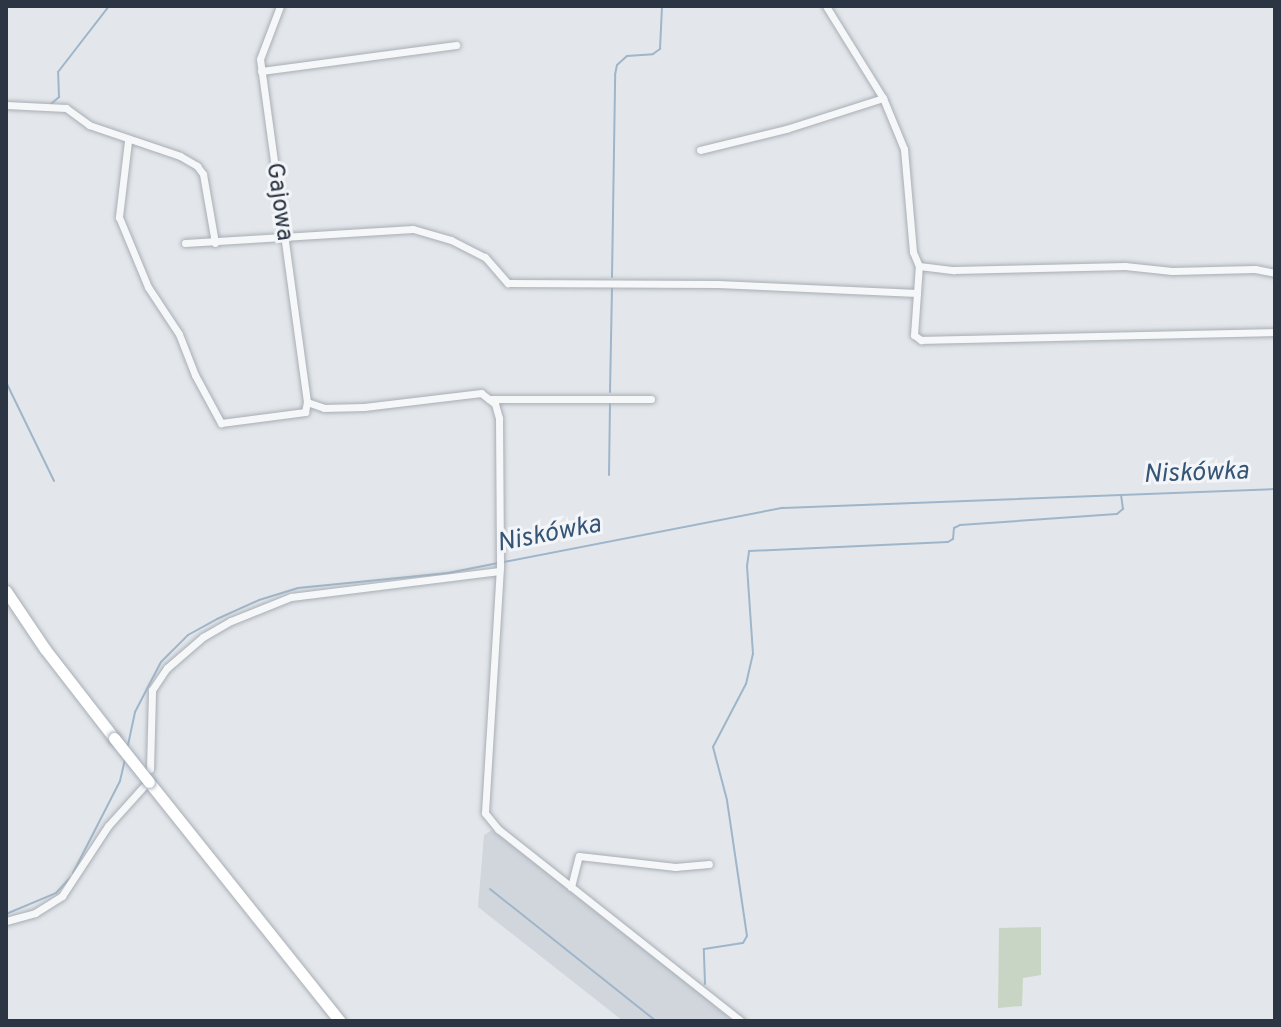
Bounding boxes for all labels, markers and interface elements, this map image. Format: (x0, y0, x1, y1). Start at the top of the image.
street label: Gajowa (258, 161, 298, 243)
water label: Niskówka (1143, 457, 1249, 491)
water label: Niskówka (494, 510, 604, 560)

